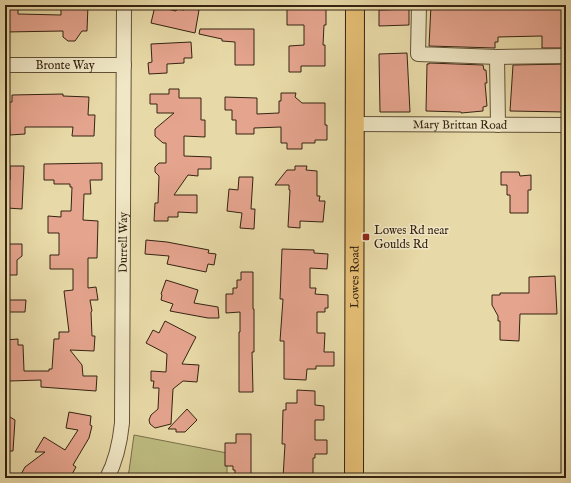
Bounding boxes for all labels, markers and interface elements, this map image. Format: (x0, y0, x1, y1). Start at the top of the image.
street label: Bronte Way (35, 58, 95, 73)
street label: Mary Brittan Road (413, 117, 508, 132)
street label: Durrell Way (115, 212, 131, 273)
place label: Lowes Rd near Goulds Rd (374, 223, 449, 252)
marker: Lowes Rd near Goulds Rd (361, 232, 371, 242)
street label: Lowes Road (347, 245, 362, 308)

